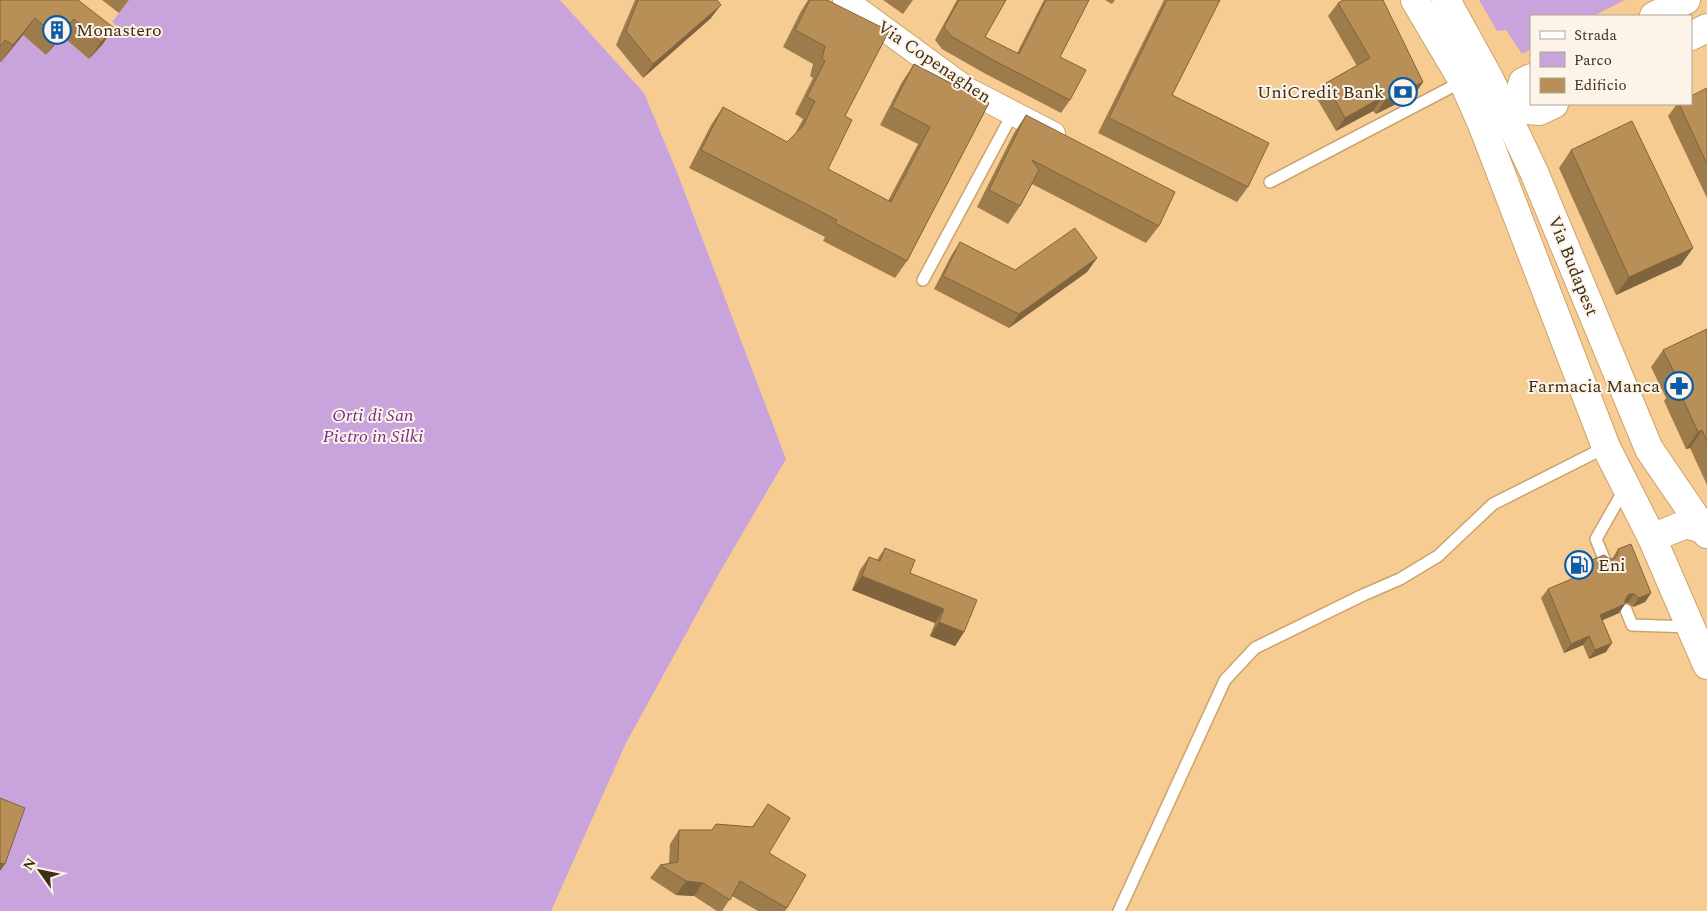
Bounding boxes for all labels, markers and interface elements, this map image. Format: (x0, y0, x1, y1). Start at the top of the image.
street label: Via Copenaghen (872, 14, 996, 110)
building icon: Monastero (42, 15, 72, 45)
legend (1530, 15, 1692, 105)
place label: Monastero (76, 17, 162, 44)
text: Strada (1574, 24, 1617, 47)
text: Parco (1574, 49, 1612, 72)
text: Edificio (1574, 74, 1627, 97)
bank icon: UniCredit Bank (1388, 77, 1418, 107)
place label: UniCredit Bank (1257, 79, 1384, 106)
street label: Via Budapest (1541, 212, 1605, 320)
pharmacy icon: Farmacia Manca (1664, 371, 1694, 401)
place label: Farmacia Manca (1528, 373, 1660, 400)
park label: Orti di San Pietro in Silki (323, 402, 423, 450)
fuel station icon: Eni (1564, 550, 1594, 580)
place label: Eni (1598, 552, 1626, 579)
north arrow (15, 846, 65, 896)
text: N (18, 854, 41, 875)

